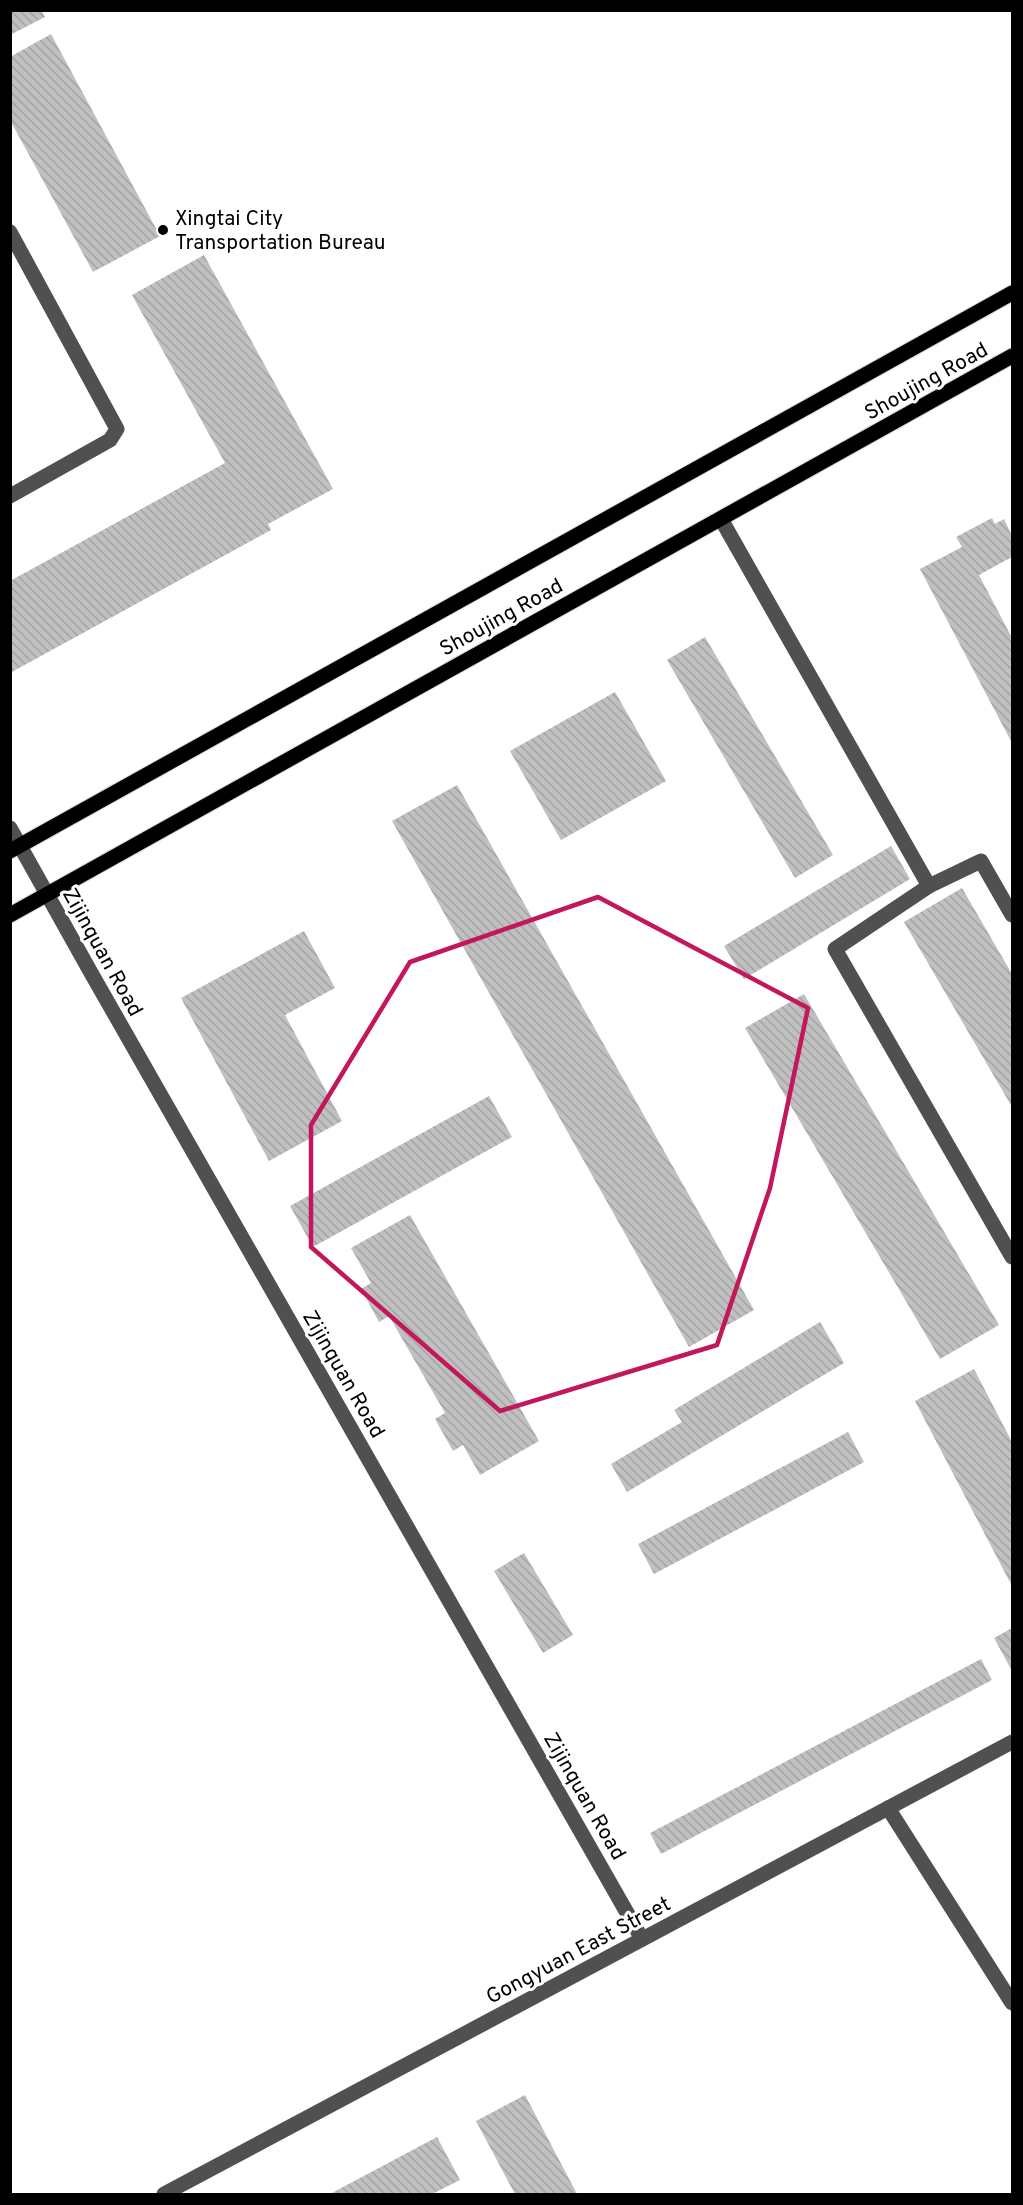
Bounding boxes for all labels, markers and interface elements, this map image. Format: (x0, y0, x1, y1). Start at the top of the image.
place label: Xingtai City Transportation Bureau (175, 206, 386, 257)
marker: Xingtai City Transportation Bureau (156, 223, 170, 237)
street label: Shoujing Road (860, 337, 993, 427)
street label: Shoujing Road (435, 573, 568, 663)
street label: Zijinquan Road (55, 884, 148, 1022)
street label: Zijinquan Road (295, 1306, 390, 1443)
street label: Zijinquan Road (536, 1728, 631, 1865)
street label: Gongyuan East Street (482, 1891, 676, 2011)

